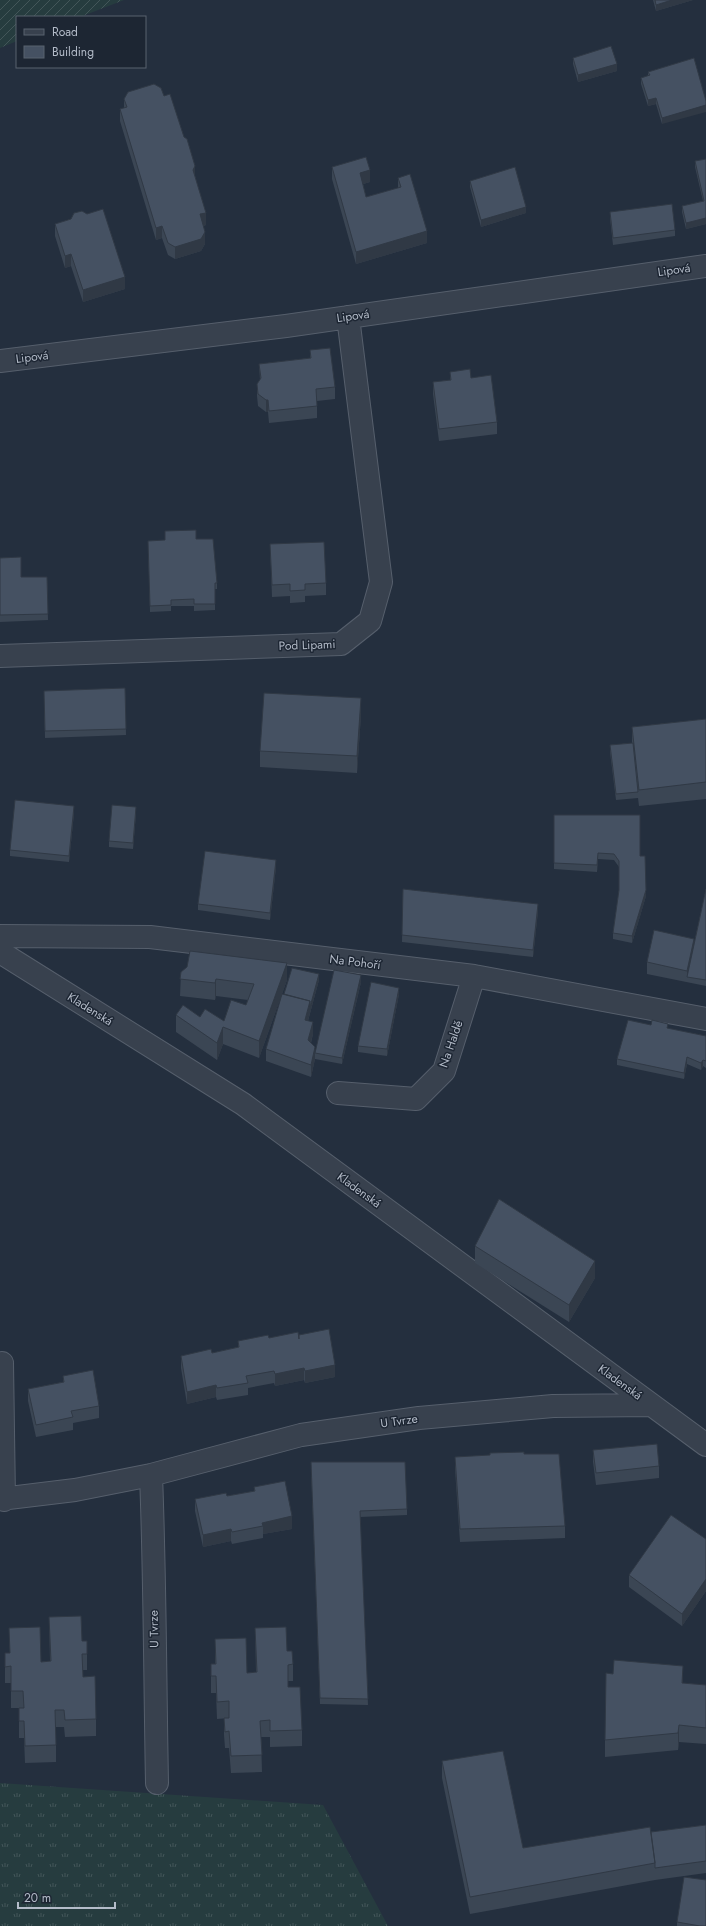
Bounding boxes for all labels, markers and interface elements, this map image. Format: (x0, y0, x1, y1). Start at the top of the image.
legend (16, 16, 146, 68)
text: Road (52, 23, 78, 41)
text: Building (52, 43, 94, 61)
street label: Lipová (656, 259, 692, 281)
street label: Lipová (335, 305, 371, 327)
street label: Lipová (15, 346, 50, 368)
street label: Pod Lipami (278, 635, 336, 655)
street label: Na Pohoří (328, 950, 383, 974)
street label: Kladenská (64, 988, 116, 1030)
street label: Na Haldě (435, 1018, 467, 1070)
street label: Kladenská (333, 1168, 385, 1212)
street label: Kladenská (594, 1360, 646, 1404)
street label: U Tvrze (379, 1409, 419, 1433)
street label: U Tvrze (145, 1610, 163, 1648)
scale bar (18, 1884, 115, 1910)
text: 20 m (24, 1889, 51, 1907)

